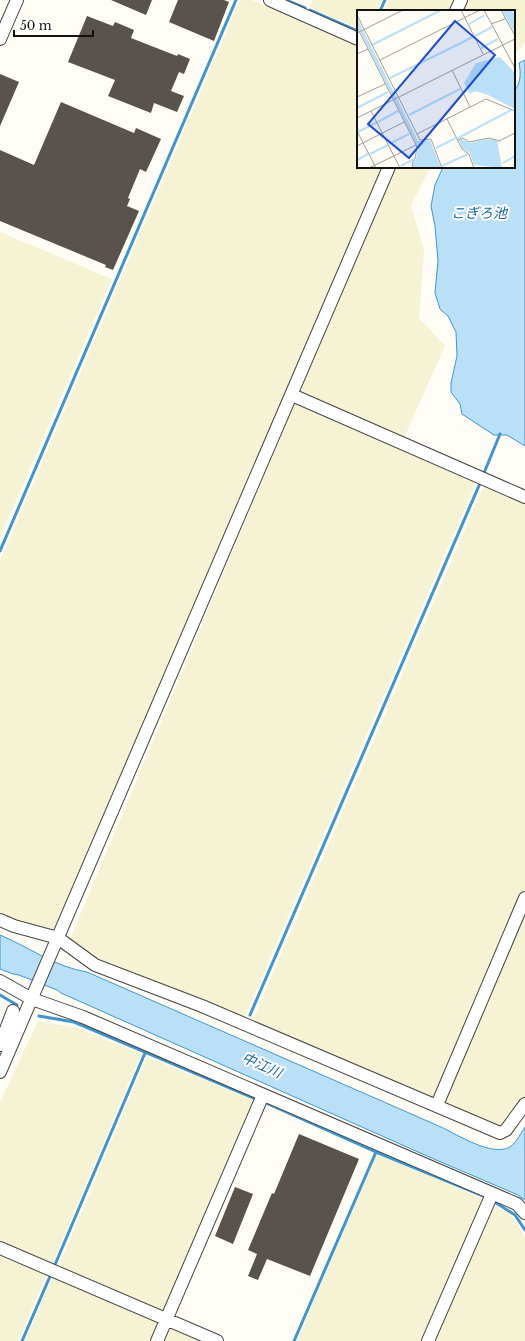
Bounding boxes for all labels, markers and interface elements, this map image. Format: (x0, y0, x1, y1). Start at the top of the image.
inset map (357, 10, 515, 168)
scale bar (14, 12, 93, 38)
text: 50 m (20, 18, 52, 33)
water label: こぎろ池 (451, 204, 509, 222)
water label: 中江川 (239, 1048, 287, 1083)

